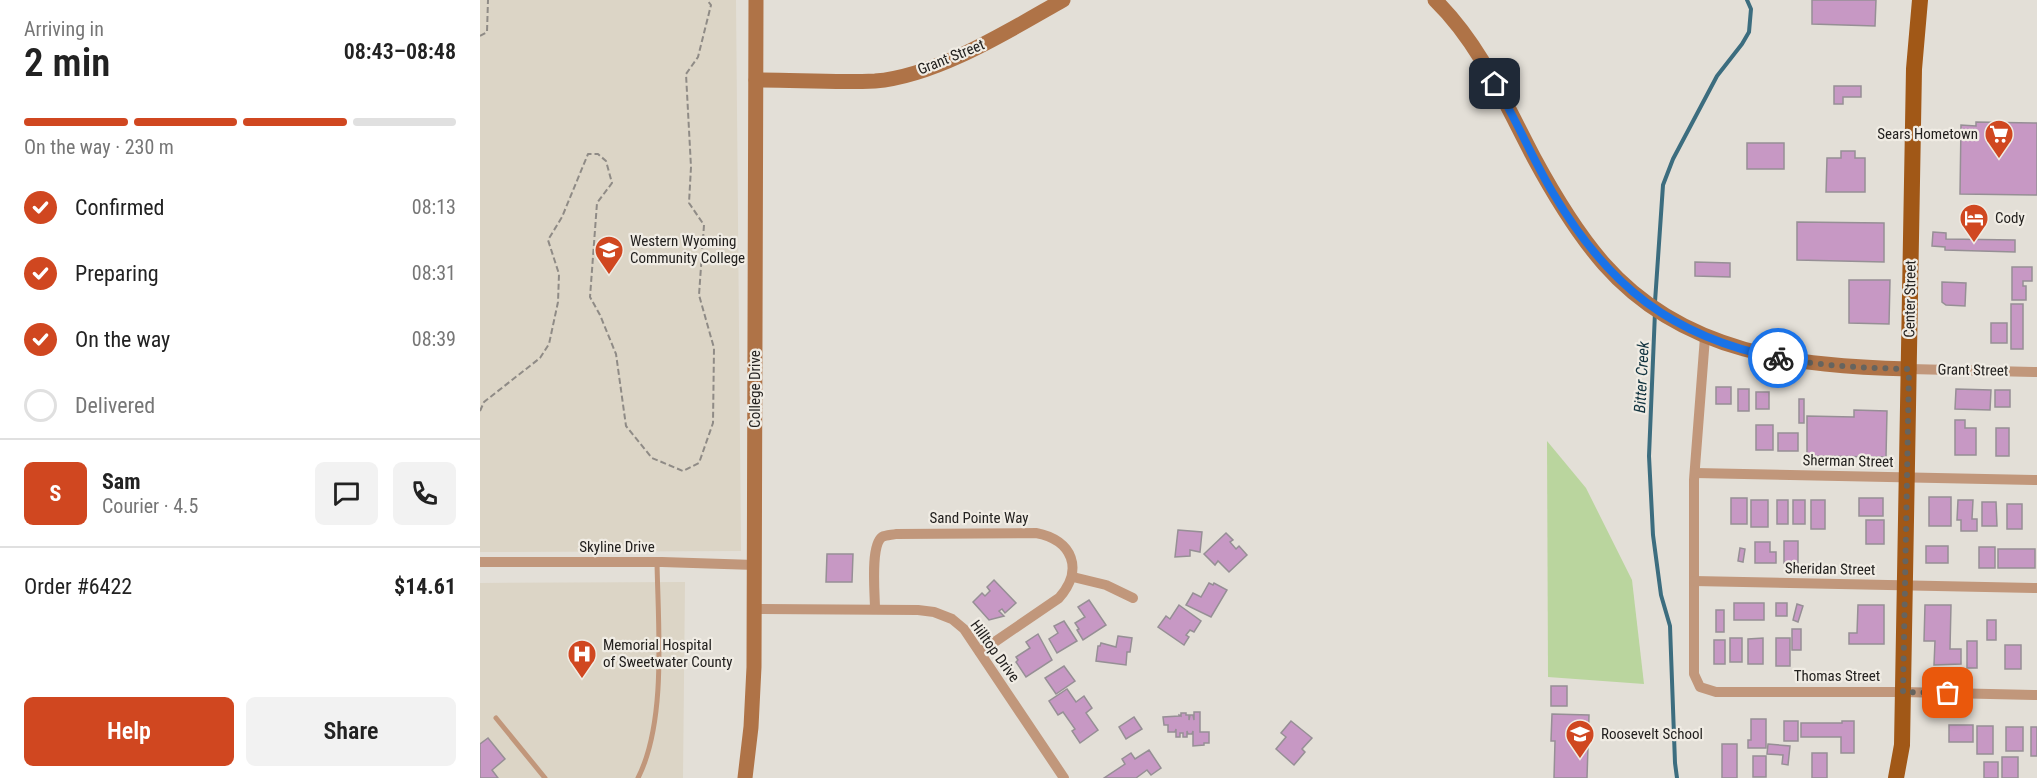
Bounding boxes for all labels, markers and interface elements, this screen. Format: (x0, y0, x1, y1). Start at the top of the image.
text: Arriving in (24, 17, 104, 41)
street label: Grant Street (915, 35, 987, 79)
text: 08:43–08:48 (344, 39, 456, 64)
text: 2 min (24, 40, 110, 86)
pin (1469, 58, 1520, 109)
icon: home (1478, 67, 1511, 100)
supermarket icon: Sears Hometown (1983, 118, 2015, 160)
place label: Sears Hometown (1877, 125, 1978, 143)
text: On the way · 230 m (24, 135, 174, 159)
icon: check (24, 191, 57, 224)
text: Confirmed (75, 195, 164, 220)
text: 08:13 (412, 195, 456, 219)
hotel icon: Cody (1958, 202, 1990, 244)
place label: Cody (1995, 209, 2025, 227)
place label: Western Wyoming Community College (630, 232, 745, 267)
school or university icon: Western Wyoming Community College (593, 234, 625, 276)
icon: check (24, 257, 57, 290)
street label: Center Street (1900, 260, 1920, 338)
text: Preparing (75, 261, 159, 286)
text: 08:31 (412, 261, 456, 285)
icon: check (24, 323, 57, 356)
text: On the way (75, 327, 170, 352)
text: 08:39 (412, 327, 456, 351)
courier (1748, 328, 1808, 388)
water label: Bitter Creek (1630, 340, 1653, 413)
icon: bike (1762, 342, 1795, 375)
street label: College Drive (746, 350, 764, 428)
street label: Grant Street (1938, 360, 2008, 380)
text: Delivered (75, 393, 155, 418)
street label: Sherman Street (1802, 451, 1894, 471)
button: chat (315, 462, 378, 525)
button: phone (393, 462, 456, 525)
text: Sam (102, 469, 141, 494)
text: S (50, 481, 61, 506)
text: Courier · 4.5 (102, 494, 198, 518)
street label: Sand Pointe Way (930, 509, 1029, 527)
street label: Skyline Drive (579, 538, 655, 556)
street label: Sheridan Street (1785, 559, 1875, 579)
text: Order #6422 (24, 574, 132, 599)
text: $14.61 (394, 574, 456, 599)
street label: Hilltop Drive (966, 616, 1024, 686)
place label: Memorial Hospital of Sweetwater County (603, 636, 732, 671)
hospital icon: Memorial Hospital of Sweetwater County (566, 638, 598, 680)
street label: Thomas Street (1794, 667, 1880, 685)
pin (1922, 667, 1973, 718)
icon: bag (1931, 676, 1964, 709)
button: Help (24, 697, 234, 766)
button: Share (246, 697, 456, 766)
school or university icon: Roosevelt School (1564, 718, 1596, 760)
place label: Roosevelt School (1601, 725, 1703, 743)

